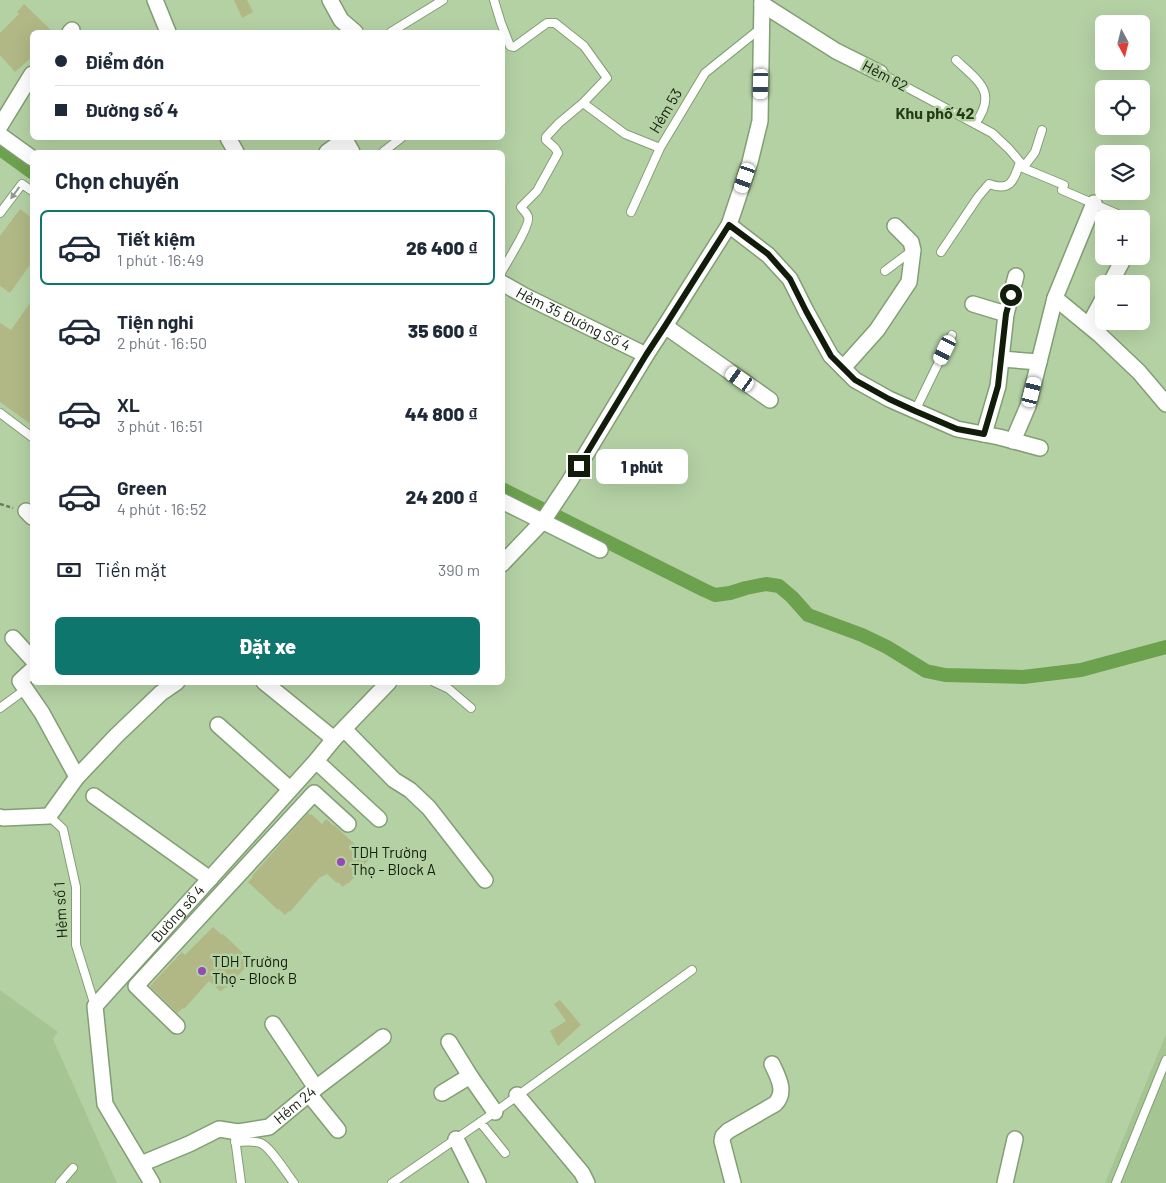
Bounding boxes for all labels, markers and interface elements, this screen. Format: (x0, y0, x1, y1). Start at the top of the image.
north arrow (1095, 15, 1150, 70)
map controls (1095, 15, 1150, 330)
text: Điểm đón (85, 50, 164, 73)
street label: Hẻm 62 (860, 56, 911, 95)
car (753, 69, 768, 99)
button: locate (1095, 80, 1150, 135)
street label: Hẻm 53 (645, 85, 685, 136)
text: Đường số 4 (85, 98, 178, 121)
district label: Khu phố 42 (895, 103, 975, 122)
button: layers (1095, 145, 1150, 200)
car (733, 161, 756, 195)
text: Chọn chuyến (55, 167, 179, 193)
one-way arrow (10, 186, 20, 200)
button: + (1095, 210, 1150, 265)
icon: car (57, 225, 102, 270)
text: Tiết kiệm (117, 227, 195, 250)
text: 26 400 ₫ (406, 236, 478, 259)
text: 1 phút · 16:49 (117, 250, 204, 269)
button: − (1095, 275, 1150, 330)
street label: Hẻm 35 Đường Số 4 (513, 283, 634, 354)
route start (1000, 284, 1022, 306)
icon: car (57, 308, 102, 353)
text: Tiện nghi (117, 310, 194, 333)
text: 35 600 ₫ (408, 319, 478, 342)
text: 2 phút · 16:50 (117, 333, 207, 352)
car (931, 333, 958, 367)
car (723, 364, 756, 394)
car (1021, 376, 1042, 408)
icon: car (57, 391, 102, 436)
text: XL (117, 393, 140, 416)
text: 44 800 ₫ (405, 402, 478, 425)
text: 3 phút · 16:51 (117, 416, 203, 435)
callout: 1 phút (596, 448, 689, 484)
route end (568, 455, 590, 477)
text: 1 phút (621, 457, 663, 476)
icon: car (57, 474, 102, 519)
text: Green (117, 476, 167, 499)
text: 24 200 ₫ (406, 485, 478, 508)
text: 4 phút · 16:52 (117, 499, 207, 518)
icon: cash (55, 556, 83, 584)
text: Tiền mặt (95, 558, 167, 581)
text: 390 m (438, 560, 480, 579)
button: Đặt xe (55, 617, 480, 675)
place label: TDH Trường Thọ - Block A (351, 843, 436, 878)
marker: TDH Trường Thọ - Block A (335, 856, 347, 868)
street label: Hẻm số 1 (50, 881, 70, 939)
street label: Đường số 4 (146, 881, 208, 946)
place label: TDH Trường Thọ - Block B (212, 952, 297, 987)
marker: TDH Trường Thọ - Block B (196, 965, 208, 977)
street label: Hẻm 24 (270, 1082, 319, 1127)

